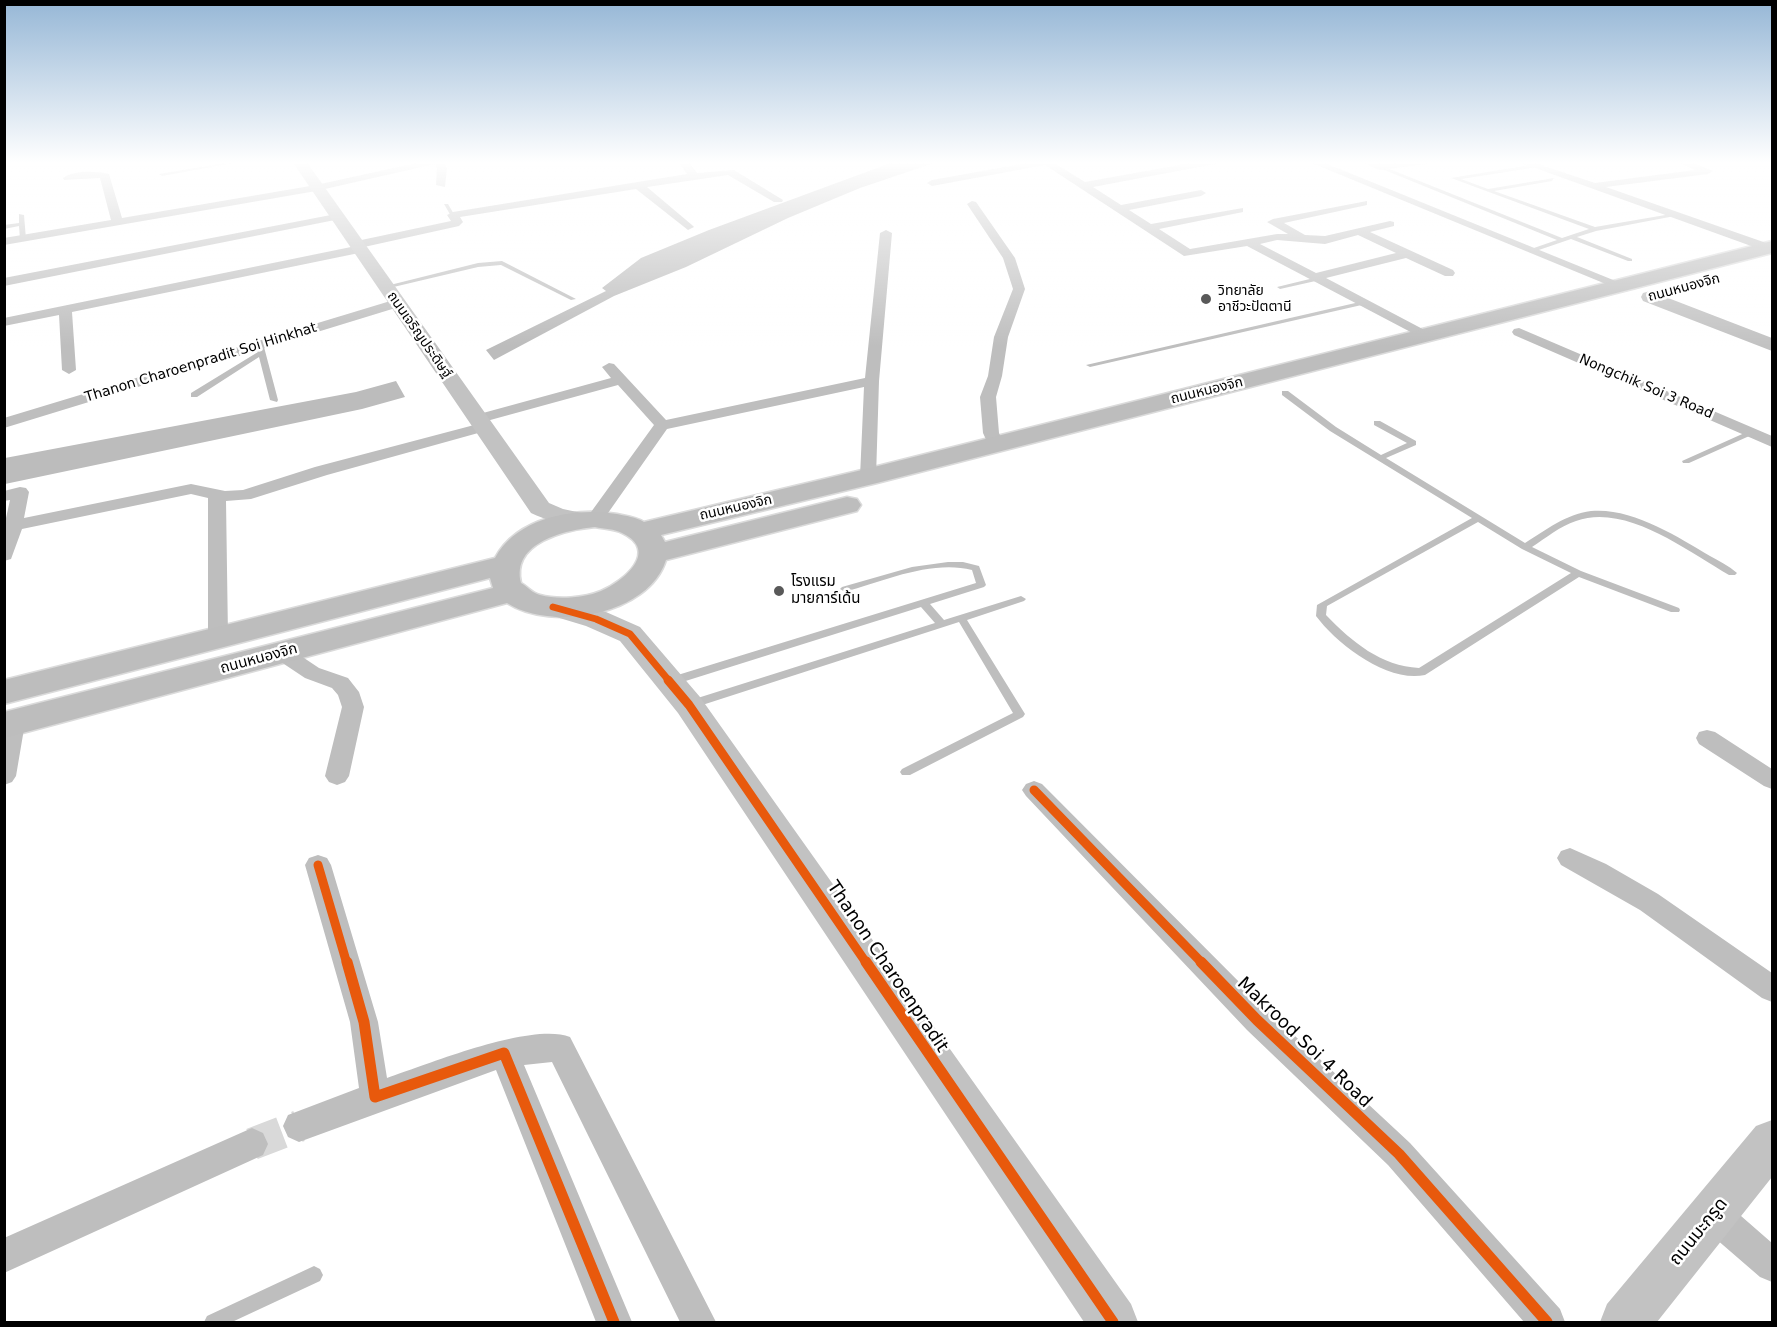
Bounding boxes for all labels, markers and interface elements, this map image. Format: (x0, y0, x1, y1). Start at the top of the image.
street label: ถนนหนองจิก (1646, 270, 1722, 306)
place label: วิทยาลัย อาชีวะปัตตานี (1218, 283, 1292, 316)
street label: ถนนเจริญประดิษฐ์ (383, 289, 455, 381)
marker: วิทยาลัย อาชีวะปัตตานี (1199, 292, 1213, 306)
street label: Thanon Charoenpradit Soi Hinkhat (83, 320, 319, 406)
street label: Nongchik Soi 3 Road (1576, 351, 1716, 423)
street label: ถนนหนองจิก (1169, 374, 1245, 408)
street label: ถนนหนองจิก (698, 492, 774, 524)
place label: โรงแรม มายการ์เด้น (791, 573, 860, 608)
marker: โรงแรม มายการ์เด้น (772, 584, 786, 598)
street label: ถนนหนองจิก (218, 640, 300, 678)
street label: Thanon Charoenpradit (822, 877, 952, 1057)
street label: Makrood Soi 4 Road (1232, 973, 1376, 1113)
street label: ถนนมะกรูด (1665, 1194, 1733, 1270)

